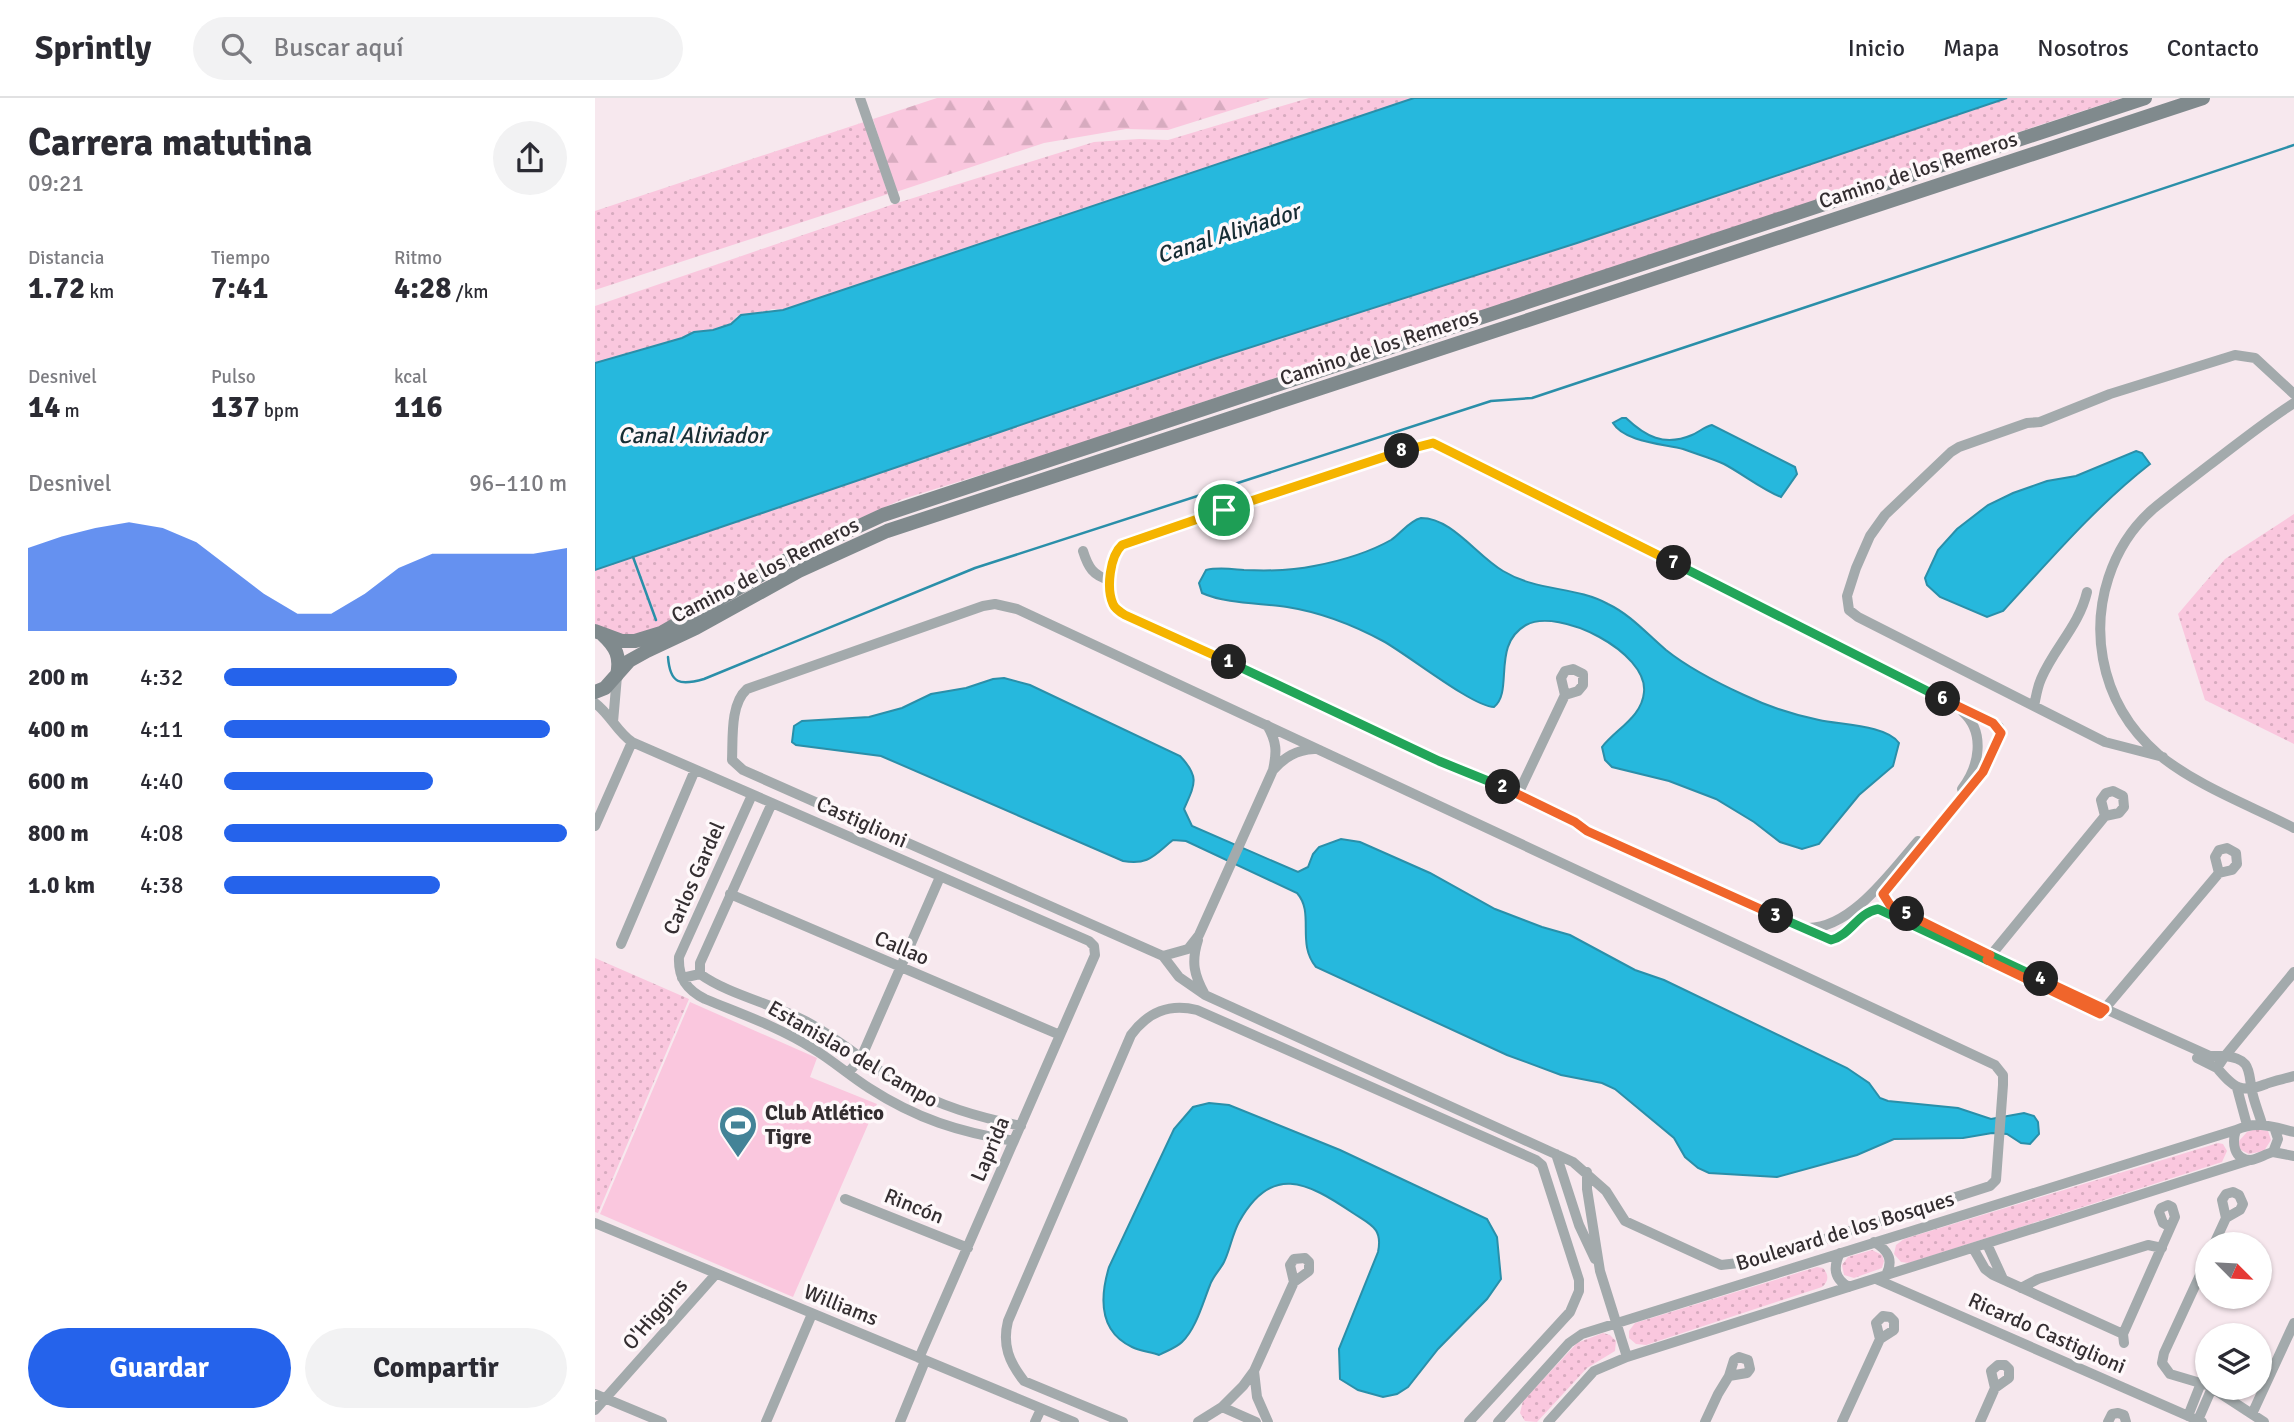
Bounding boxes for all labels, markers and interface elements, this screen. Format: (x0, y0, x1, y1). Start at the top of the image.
search box (193, 17, 683, 80)
text: Sprintly (35, 28, 151, 69)
icon: search (217, 29, 255, 67)
text: Buscar aquí (273, 32, 404, 64)
text: Inicio (1848, 33, 1905, 63)
text: Mapa (1943, 33, 1999, 63)
text: Nosotros (2037, 33, 2129, 63)
text: Contacto (2167, 33, 2259, 63)
text: Carrera matutina (28, 119, 313, 166)
button: share (493, 121, 567, 195)
street label: Camino de los Remeros (1816, 126, 2020, 214)
text: 09:21 (28, 169, 84, 198)
water label: Canal Aliviador (1153, 196, 1307, 270)
text: Distancia (28, 246, 104, 270)
text: Tiempo (211, 246, 270, 270)
text: Ritmo (394, 246, 442, 270)
text: 1.72 (28, 270, 85, 307)
text: 7:41 (211, 270, 268, 307)
text: 4:28 (394, 270, 451, 307)
text: km (85, 280, 114, 304)
text: /km (451, 280, 488, 304)
street label: Camino de los Remeros (1277, 303, 1481, 391)
text: Desnivel (28, 365, 97, 389)
text: Pulso (211, 365, 256, 389)
text: kcal (394, 365, 427, 389)
text: 14 (28, 389, 60, 426)
text: 137 (211, 389, 260, 426)
text: 116 (394, 389, 443, 426)
text: m (60, 399, 80, 423)
text: bpm (260, 399, 299, 423)
water label: Canal Aliviador (618, 421, 770, 450)
pin: 8 (1385, 434, 1419, 468)
text: 8 (1396, 438, 1407, 462)
text: Desnivel (28, 469, 111, 498)
text: 96–110 m (469, 469, 567, 498)
pin (1194, 480, 1254, 540)
icon: arrive (1205, 491, 1243, 529)
street label: Camino de los Remeros (667, 511, 863, 629)
pin: 7 (1657, 546, 1691, 580)
text: 7 (1668, 550, 1679, 574)
pin: 1 (1211, 644, 1247, 680)
text: 1 (1223, 649, 1234, 673)
text: 200 m (28, 663, 89, 692)
text: 4:32 (140, 663, 183, 692)
pin: 6 (1925, 682, 1961, 716)
text: 6 (1937, 686, 1948, 710)
text: 400 m (28, 715, 89, 744)
text: 4:11 (140, 715, 183, 744)
text: 600 m (28, 767, 89, 796)
text: 4:40 (140, 767, 183, 796)
pin: 2 (1485, 770, 1521, 804)
text: 2 (1497, 774, 1508, 798)
street label: Castiglioni (813, 790, 911, 854)
street label: Carlos Gardel (657, 817, 731, 939)
text: 800 m (28, 819, 89, 848)
text: 4:08 (140, 819, 183, 848)
text: 1.0 km (28, 871, 95, 900)
text: 4:38 (140, 871, 183, 900)
pin: 5 (1889, 896, 1925, 932)
pin: 3 (1759, 898, 1793, 934)
text: 5 (1901, 901, 1912, 925)
text: 3 (1770, 903, 1781, 927)
street label: Callao (871, 925, 933, 971)
pin: 4 (2023, 962, 2059, 996)
text: 4 (2035, 966, 2046, 990)
street label: Estanislao del Campo (763, 995, 943, 1113)
place label: Club Atlético Tigre (765, 1100, 884, 1150)
sports icon: Club Atlético Tigre (717, 1104, 759, 1159)
street label: Laprida (965, 1113, 1015, 1185)
street label: Rincón (880, 1182, 948, 1230)
street label: Boulevard de los Bosques (1733, 1185, 1957, 1277)
north arrow (2195, 1232, 2271, 1309)
map controls (2195, 1232, 2272, 1400)
street label: O'Higgins (617, 1273, 693, 1355)
street label: Williams (800, 1278, 882, 1332)
street label: Ricardo Castiglioni (1964, 1287, 2130, 1379)
button: layers (2195, 1323, 2272, 1400)
button: Guardar (28, 1328, 291, 1408)
button: Compartir (305, 1328, 567, 1408)

